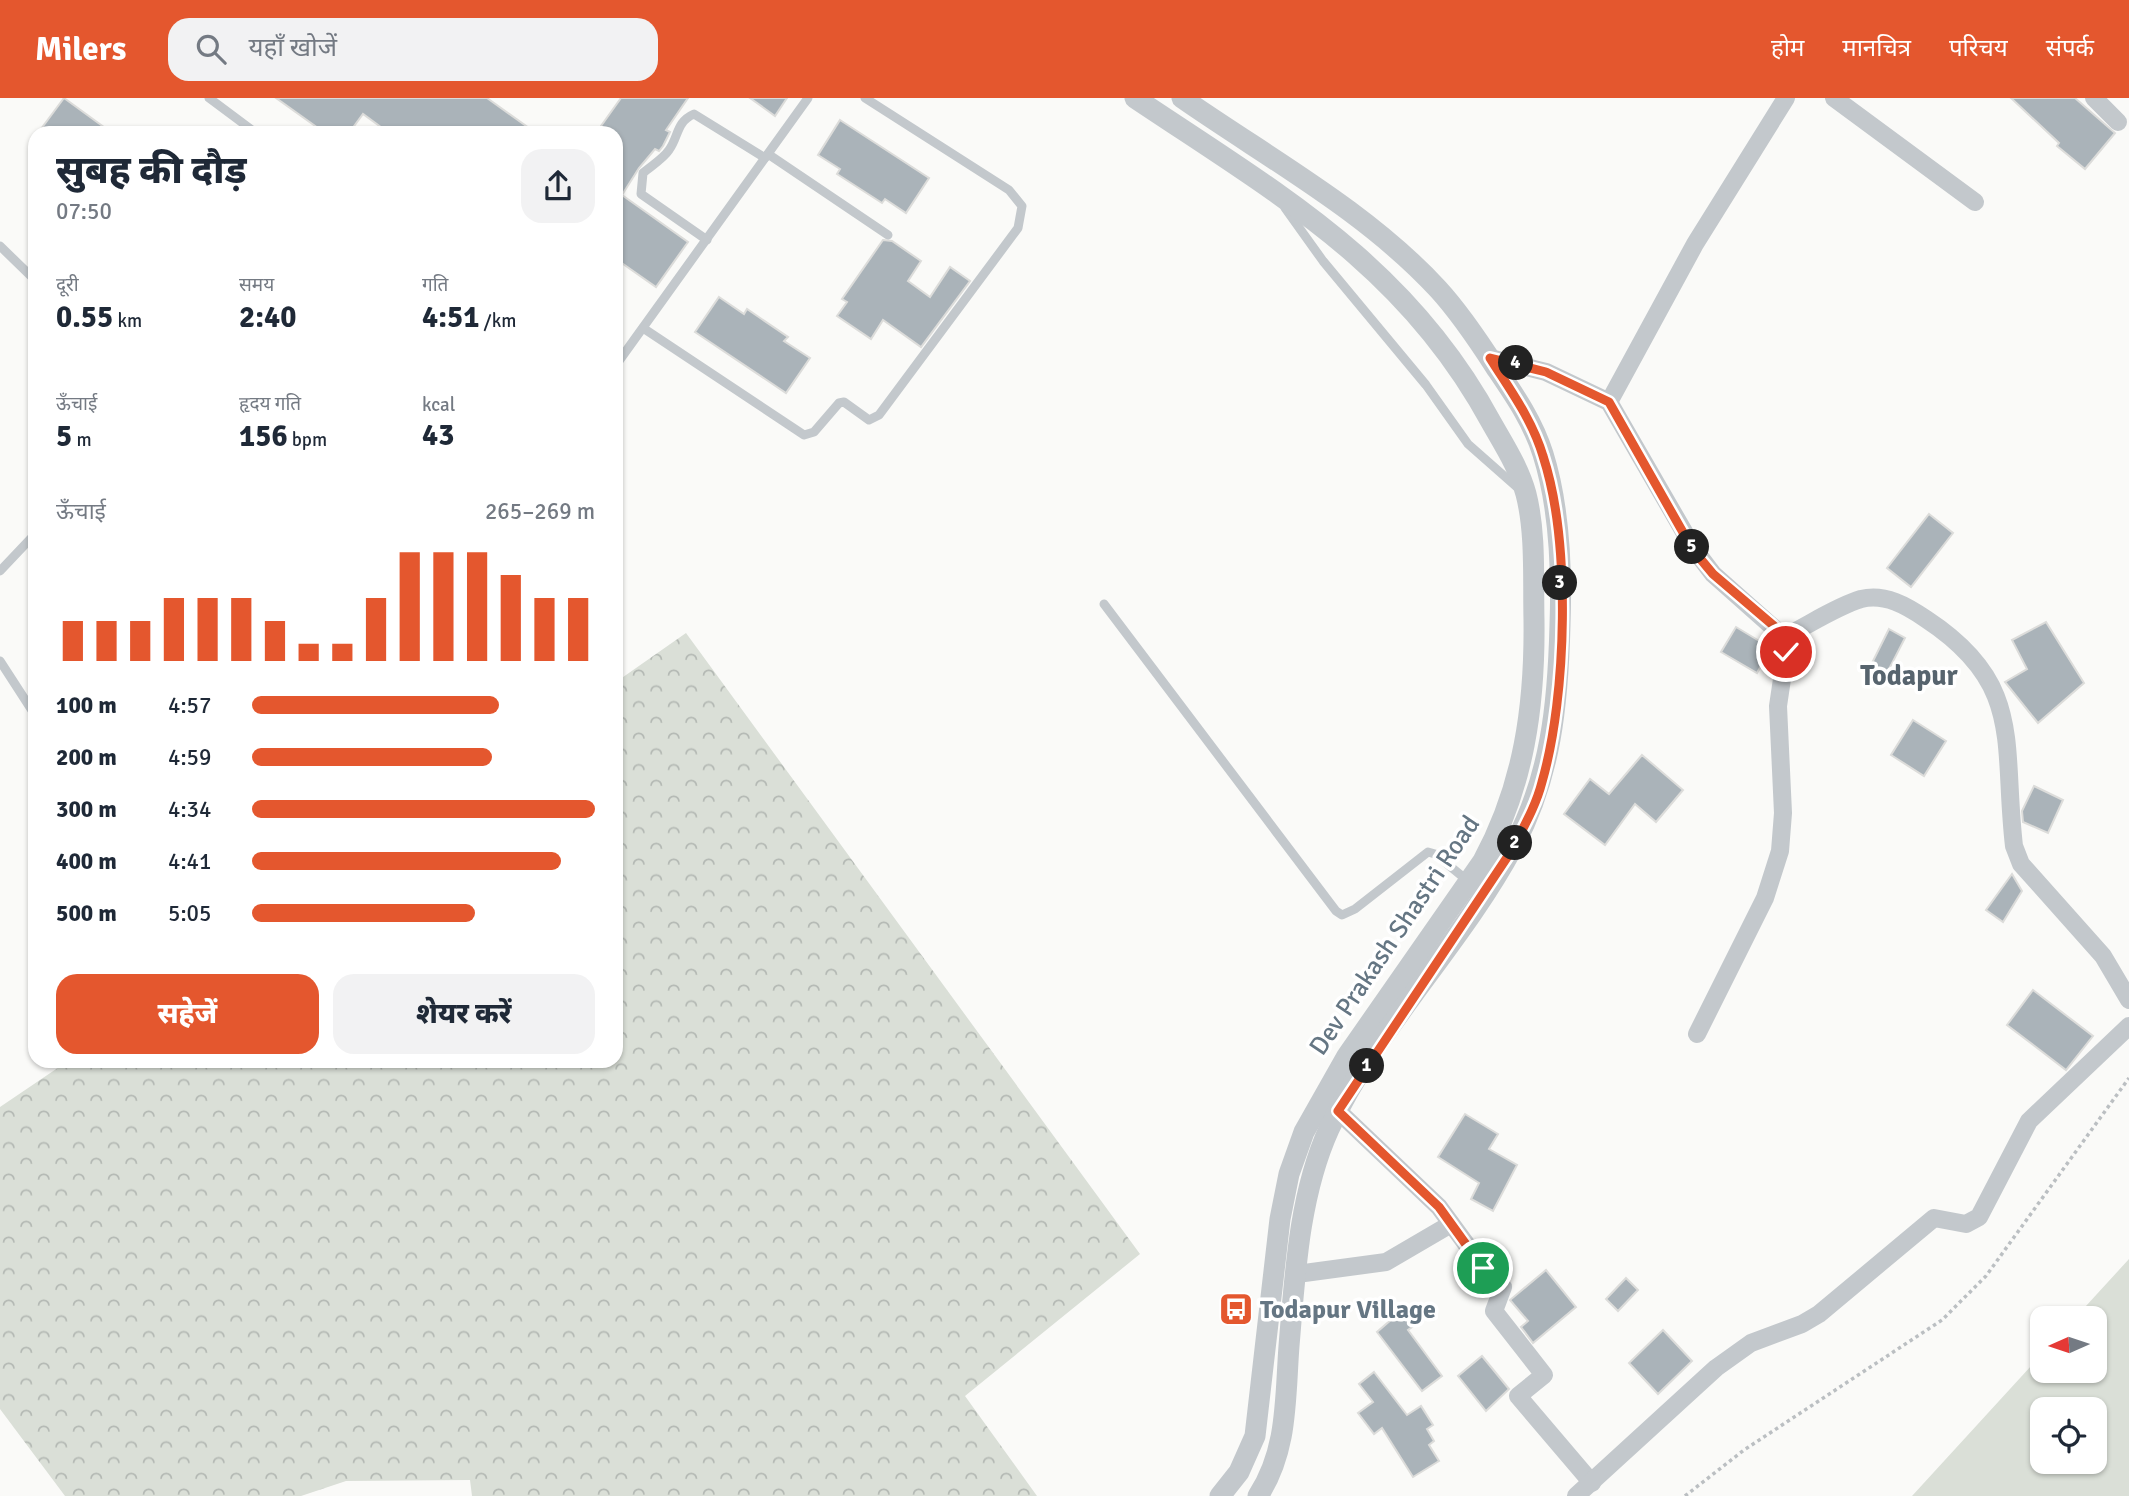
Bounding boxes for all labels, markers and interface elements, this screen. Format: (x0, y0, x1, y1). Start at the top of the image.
search box (168, 18, 658, 81)
text: Milers (35, 29, 126, 70)
icon: search (192, 30, 230, 68)
text: यहाँ खोजें (248, 32, 337, 64)
text: होम (1771, 33, 1804, 63)
text: मानचित्र (1842, 33, 1911, 63)
text: परिचय (1949, 33, 2008, 63)
text: संपर्क (2046, 33, 2094, 63)
text: सुबह की दौड़ (56, 147, 247, 194)
button: share (521, 149, 595, 223)
text: 07:50 (56, 197, 112, 226)
text: दूरी (56, 273, 79, 297)
text: समय (239, 273, 274, 297)
text: गति (422, 273, 448, 297)
text: 0.55 (56, 299, 113, 336)
text: 2:40 (239, 299, 296, 336)
text: 4:51 (422, 299, 479, 336)
text: km (113, 309, 142, 333)
text: /km (479, 309, 516, 333)
pin: 4 (1498, 345, 1534, 380)
text: 4 (1510, 350, 1521, 374)
text: ऊँचाई (56, 392, 97, 416)
text: हृदय गति (239, 392, 301, 416)
text: kcal (422, 393, 455, 417)
text: 43 (422, 417, 454, 454)
text: 5 (56, 418, 72, 455)
text: 156 (239, 418, 288, 455)
text: m (72, 428, 92, 452)
text: bpm (288, 428, 327, 452)
text: ऊँचाई (56, 497, 106, 526)
text: 265–269 m (485, 497, 595, 526)
pin: 5 (1674, 530, 1710, 564)
text: 5 (1686, 534, 1697, 558)
pin: 3 (1542, 566, 1578, 601)
text: 3 (1554, 570, 1565, 594)
pin (1756, 622, 1816, 682)
icon: check (1767, 633, 1805, 671)
district label: Todapur (1860, 659, 1959, 693)
text: 100 m (56, 691, 117, 720)
text: 4:57 (168, 691, 211, 720)
text: 200 m (56, 743, 117, 772)
text: 4:59 (168, 743, 211, 772)
text: 300 m (56, 795, 117, 824)
text: 4:34 (168, 795, 211, 824)
street label: Dev Prakash Shastri Road (1303, 810, 1487, 1061)
pin: 2 (1498, 826, 1532, 860)
text: 2 (1509, 830, 1520, 854)
text: 400 m (56, 847, 117, 876)
text: 4:41 (168, 847, 211, 876)
text: 500 m (56, 899, 117, 928)
text: 5:05 (168, 899, 211, 928)
button: सहेजें (56, 974, 319, 1054)
button: शेयर करें (333, 974, 595, 1054)
pin: 1 (1350, 1048, 1384, 1084)
text: 1 (1361, 1053, 1372, 1077)
pin (1453, 1238, 1513, 1298)
icon: arrive (1464, 1249, 1502, 1287)
bus stop icon: Todapur Village (1217, 1290, 1255, 1328)
place label: Todapur Village (1260, 1294, 1436, 1326)
north arrow (2030, 1306, 2107, 1382)
map controls (2030, 1306, 2107, 1474)
button: locate (2030, 1397, 2107, 1474)

